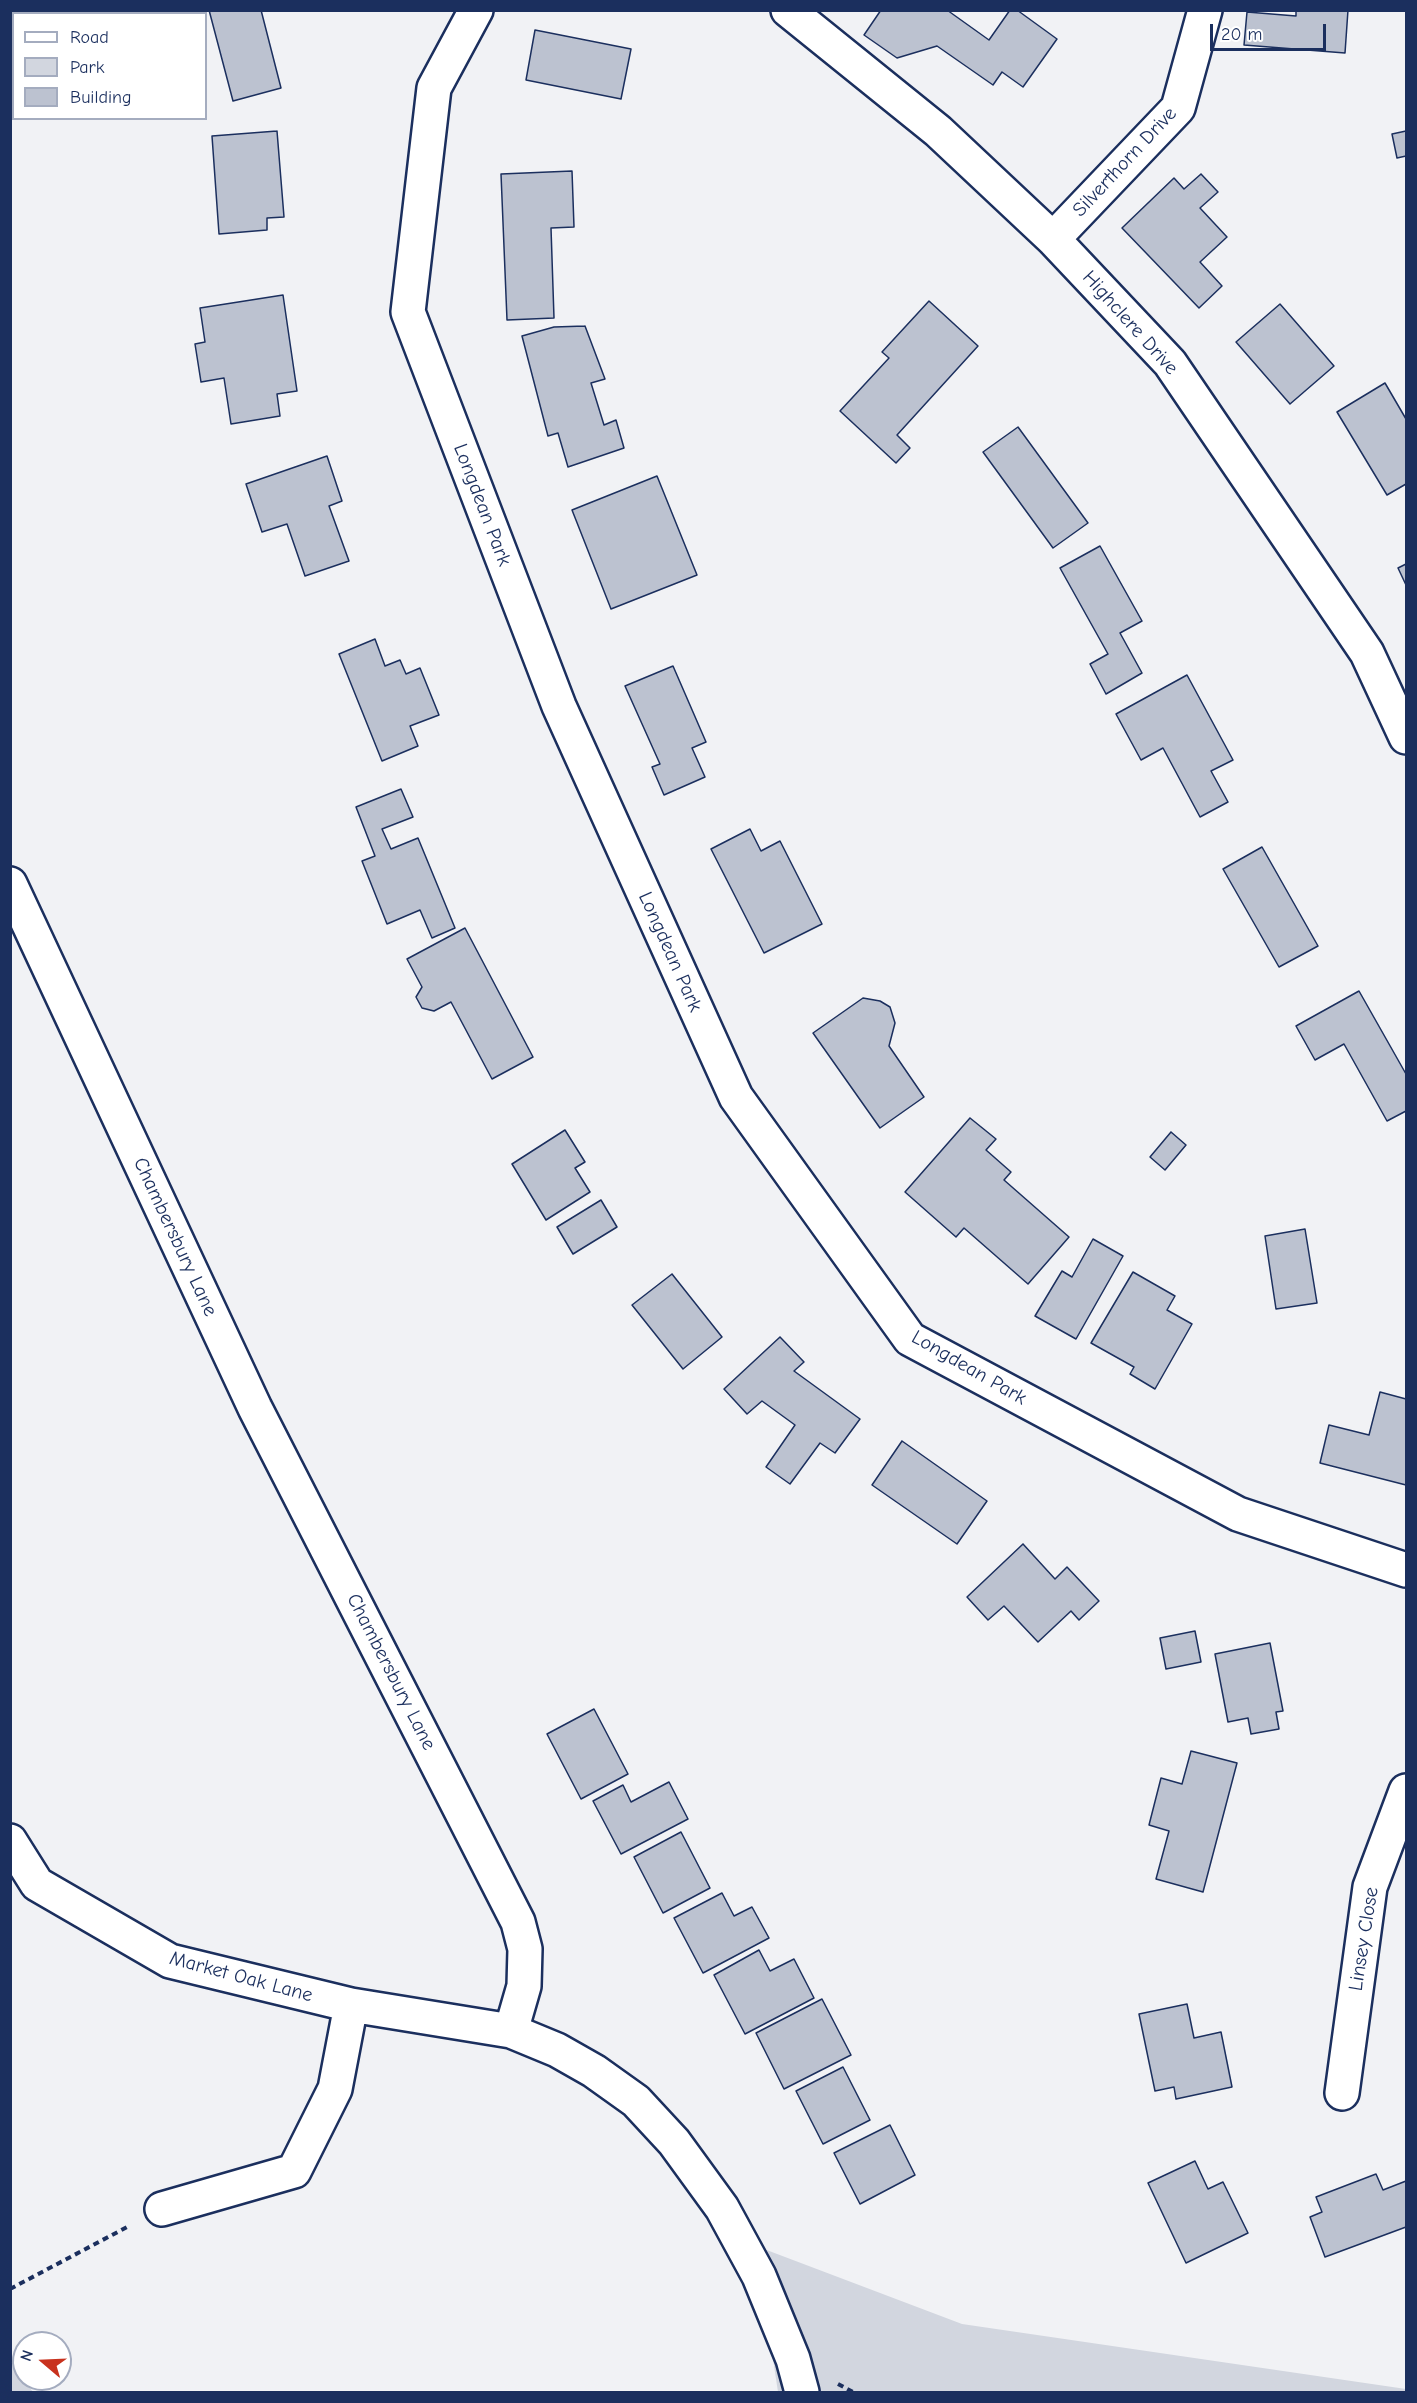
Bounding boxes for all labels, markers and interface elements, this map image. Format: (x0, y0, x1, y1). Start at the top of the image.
legend (12, 12, 207, 120)
scale bar (1213, 12, 1328, 50)
text: 20 m (1221, 24, 1262, 45)
text: Road (70, 27, 109, 48)
text: Park (70, 57, 104, 78)
text: Building (70, 87, 132, 108)
street label: Silverthorn Drive (1068, 102, 1182, 222)
street label: Highclere Drive (1077, 266, 1183, 380)
street label: Longdean Park (448, 441, 516, 569)
street label: Longdean Park (633, 888, 707, 1016)
street label: Chambersbury Lane (128, 1154, 222, 1320)
street label: Longdean Park (907, 1325, 1031, 1411)
street label: Chambersbury Lane (341, 1590, 441, 1754)
street label: Linsey Close (1344, 1885, 1384, 1993)
street label: Market Oak Lane (167, 1946, 315, 2008)
north arrow (12, 2331, 72, 2391)
text: N (17, 2348, 37, 2364)

